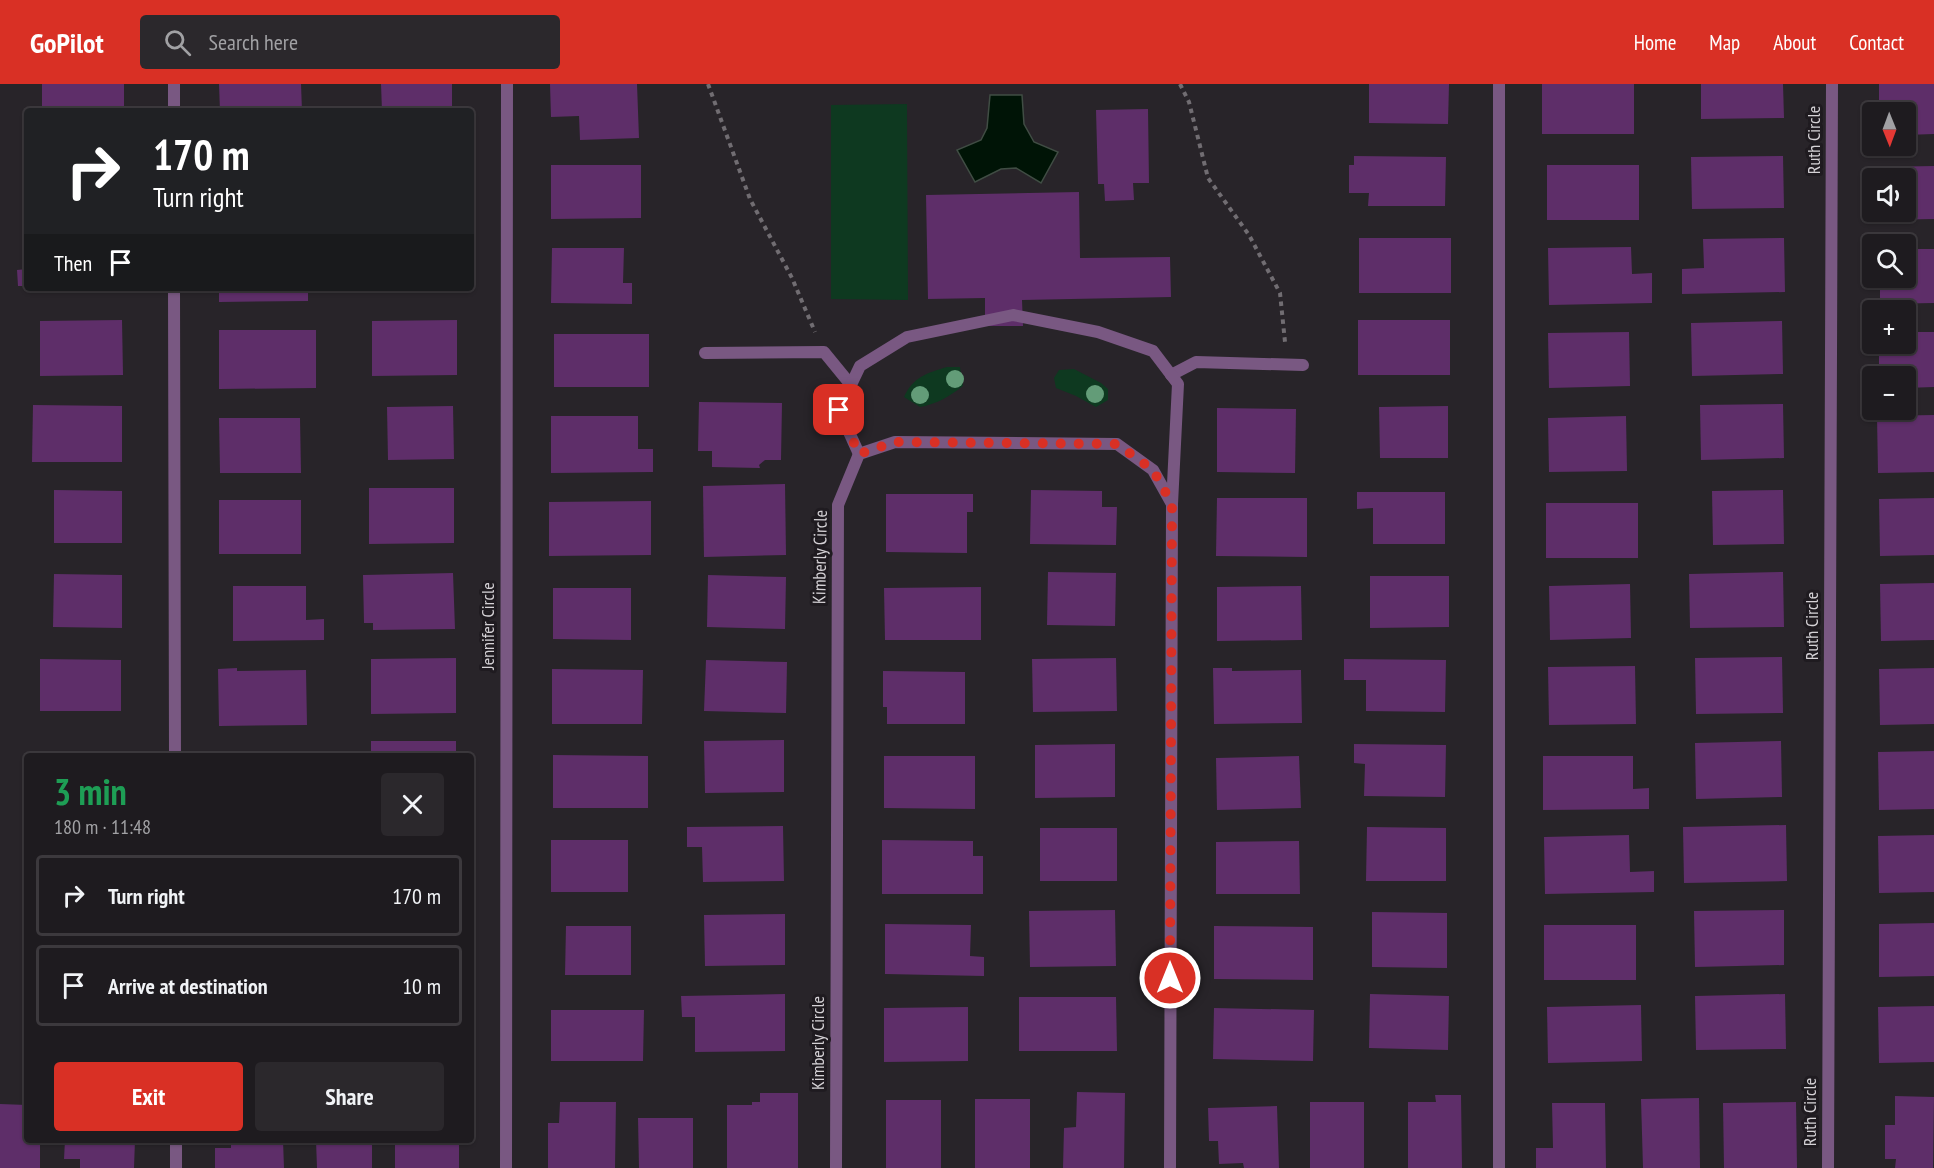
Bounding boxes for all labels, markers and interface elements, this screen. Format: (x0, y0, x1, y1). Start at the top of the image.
search box (140, 15, 560, 69)
text: GoPilot (30, 24, 104, 61)
icon: search (161, 26, 194, 59)
text: Search here (209, 28, 298, 56)
text: Home (1634, 29, 1676, 56)
text: Map (1709, 29, 1740, 56)
text: About (1773, 29, 1816, 56)
text: Contact (1849, 29, 1904, 56)
north arrow (1862, 102, 1916, 156)
map controls (1862, 102, 1916, 420)
street label: Ruth Circle (1802, 106, 1825, 174)
text: 170 m (153, 127, 250, 182)
icon: right (54, 132, 132, 210)
button: sound (1862, 168, 1916, 222)
text: Turn right (153, 180, 244, 214)
button: search (1862, 234, 1916, 288)
icon: arrive (104, 246, 137, 279)
text: Then (54, 249, 92, 277)
button: + (1862, 300, 1916, 354)
button: − (1862, 366, 1916, 420)
pin (813, 384, 864, 435)
icon: arrive (822, 393, 855, 426)
street label: Kimberly Circle (807, 510, 832, 604)
street label: Jennifer Circle (476, 582, 499, 671)
street label: Ruth Circle (1800, 592, 1823, 660)
text: 3 min (54, 768, 127, 815)
button: close (381, 773, 444, 836)
text: 180 m · 11:48 (54, 814, 151, 840)
icon: right (57, 879, 90, 912)
text: Turn right (108, 882, 185, 910)
text: 170 m (392, 882, 441, 910)
position arrow (1138, 946, 1202, 1010)
icon: arrive (57, 969, 90, 1002)
text: Arrive at destination (108, 972, 268, 1000)
text: 10 m (402, 972, 441, 1000)
street label: Kimberly Circle (806, 996, 829, 1090)
button: Exit (54, 1062, 243, 1131)
button: Share (255, 1062, 444, 1131)
street label: Ruth Circle (1798, 1078, 1821, 1146)

